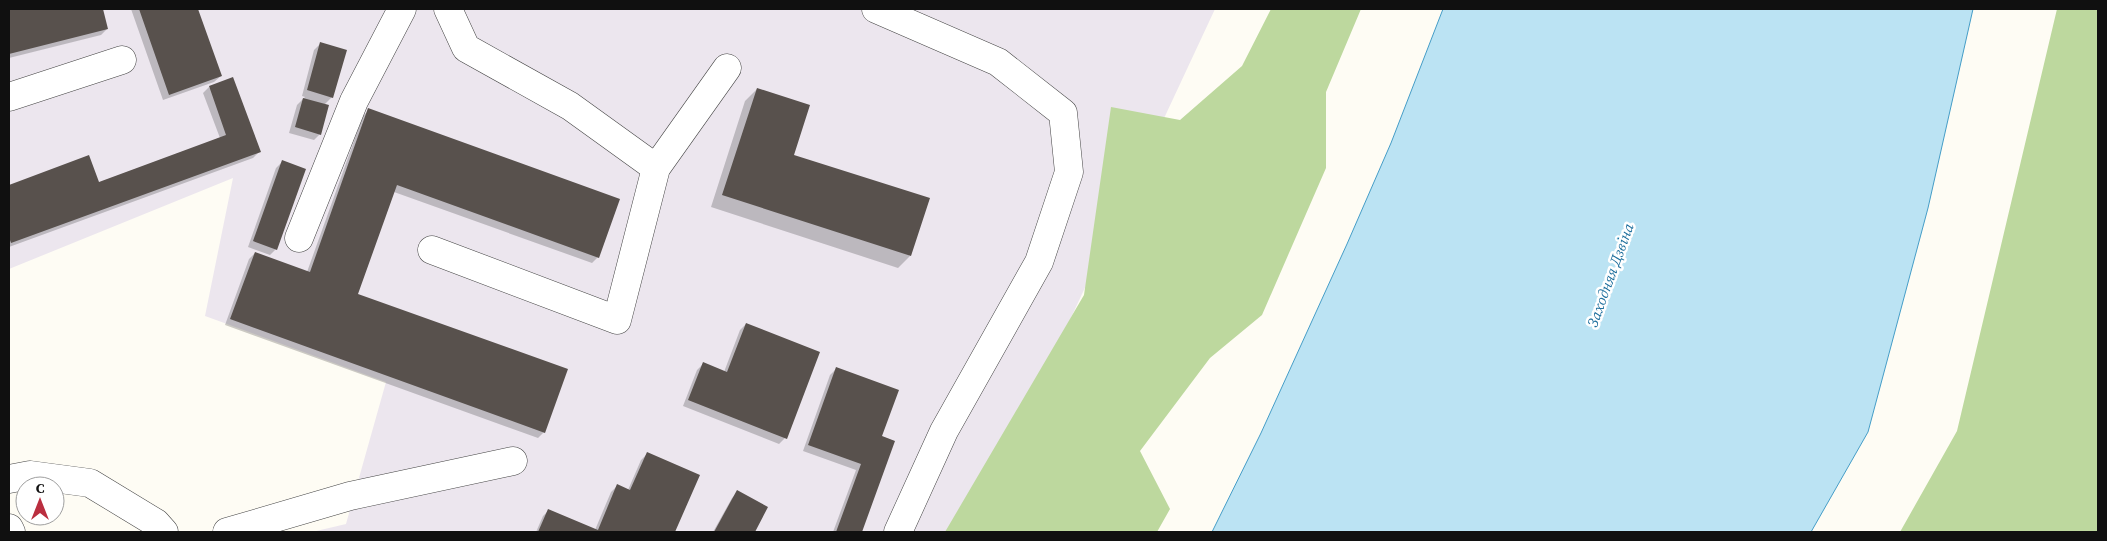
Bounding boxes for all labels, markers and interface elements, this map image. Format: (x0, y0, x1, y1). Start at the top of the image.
water label: Заходняя Дзвіна (1581, 220, 1639, 330)
north arrow (15, 476, 65, 526)
text: С (36, 478, 45, 498)

